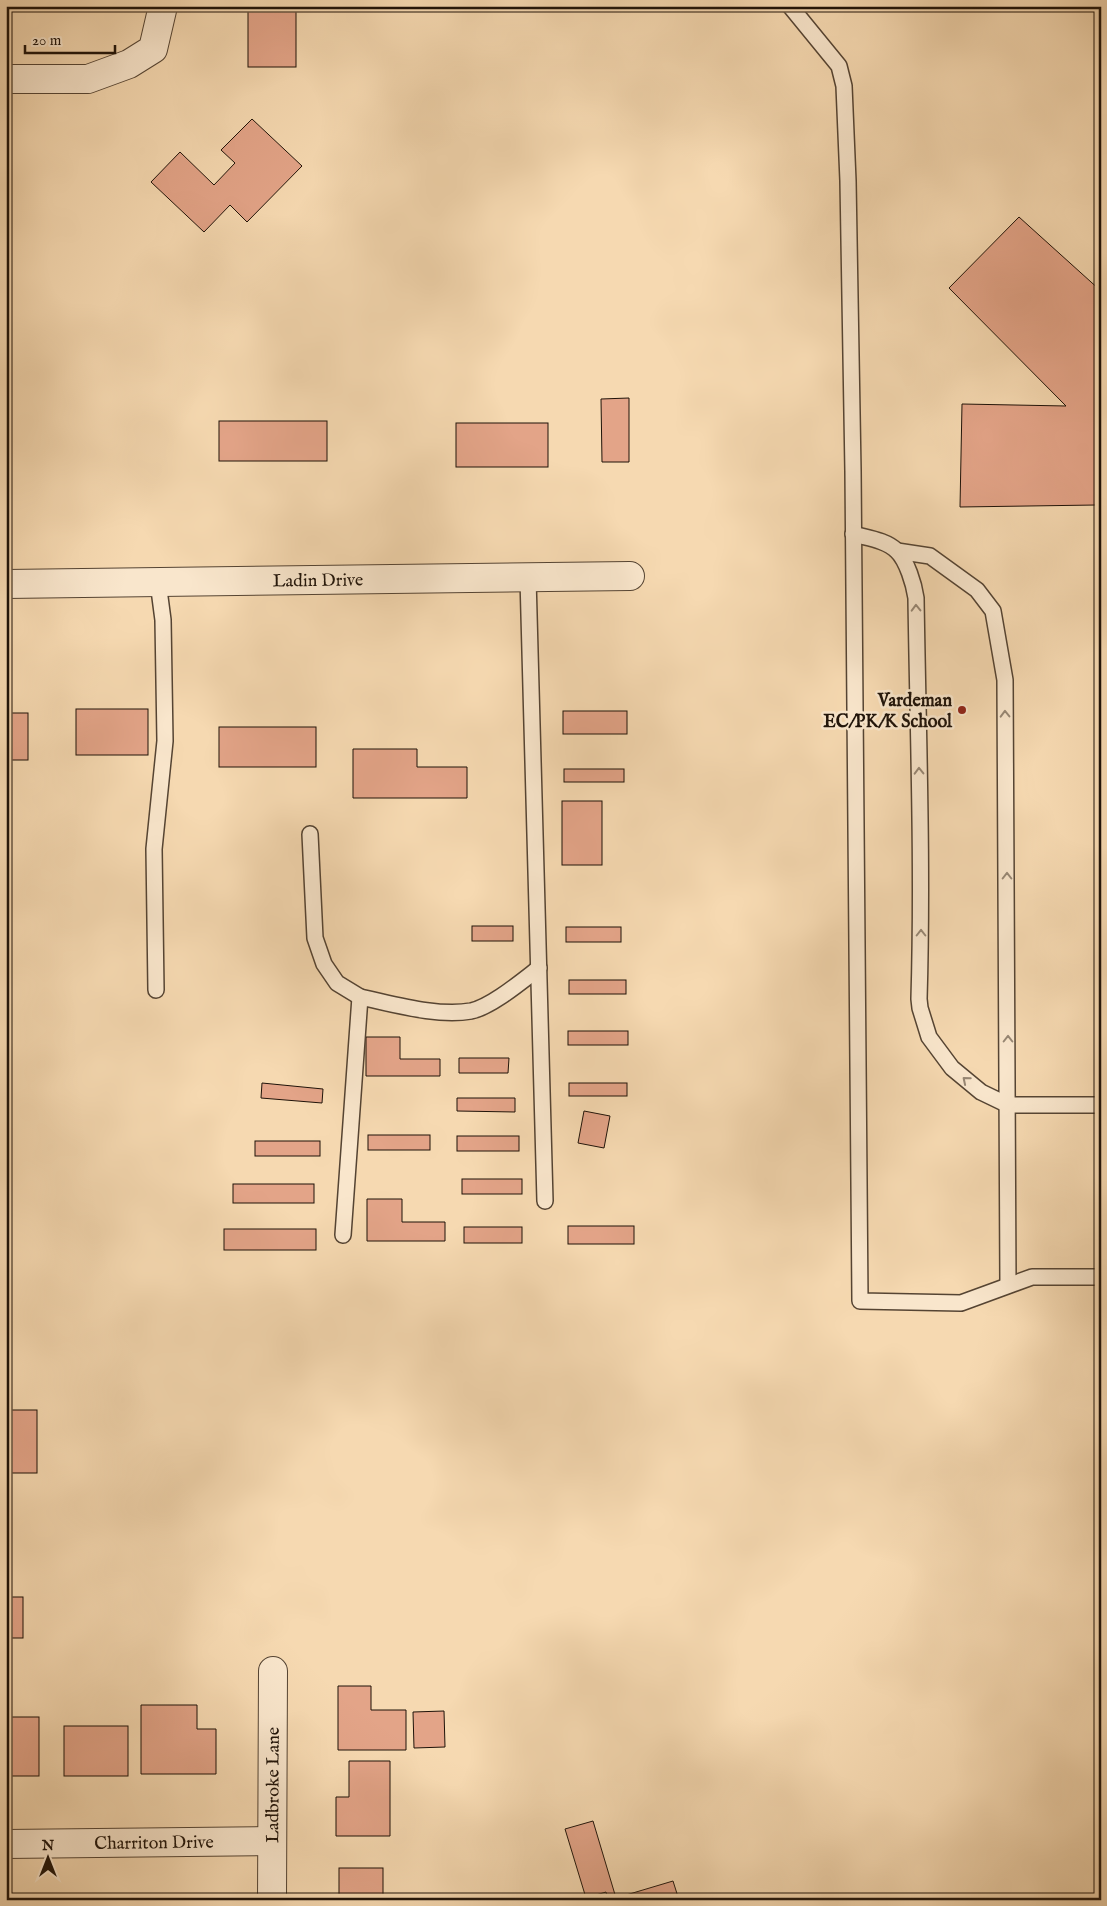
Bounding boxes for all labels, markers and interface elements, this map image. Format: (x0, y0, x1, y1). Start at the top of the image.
scale bar (25, 22, 115, 54)
text: 20 m (32, 31, 62, 50)
street label: Ladin Drive (273, 569, 363, 594)
one-way arrow (911, 604, 921, 612)
place label: Vardeman EC/PK/K School (823, 690, 953, 734)
marker: Vardeman EC/PK/K School (956, 704, 968, 716)
one-way arrow (1000, 709, 1011, 717)
one-way arrow (914, 766, 924, 774)
one-way arrow (1002, 872, 1012, 880)
one-way arrow (916, 929, 926, 936)
one-way arrow (1002, 1034, 1013, 1042)
one-way arrow (963, 1076, 972, 1085)
street label: Ladbroke Lane (262, 1727, 286, 1843)
street label: Charriton Drive (94, 1832, 214, 1856)
north arrow (22, 1834, 72, 1884)
text: N (41, 1837, 54, 1855)

